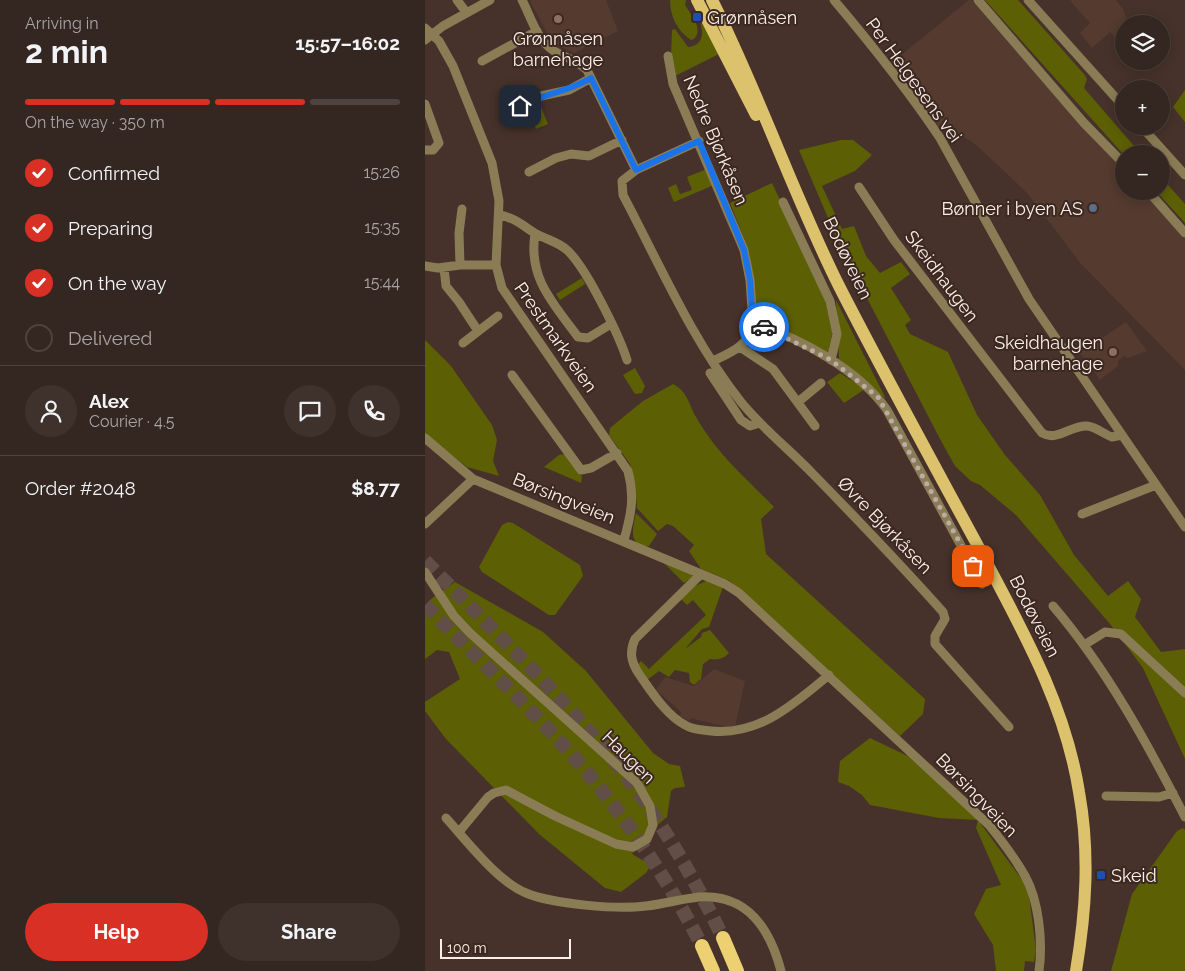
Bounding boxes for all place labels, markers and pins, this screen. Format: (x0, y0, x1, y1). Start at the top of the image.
place label: Grønnåsen (707, 7, 797, 28)
marker: Grønnåsen (691, 11, 703, 23)
marker: Grønnåsen barnehage (552, 13, 564, 25)
place label: Grønnåsen barnehage (513, 28, 604, 70)
pin (499, 85, 541, 127)
place label: Bønner i byen AS (942, 198, 1083, 219)
marker: Bønner i byen AS (1087, 202, 1099, 214)
place label: Skeidhaugen barnehage (994, 332, 1103, 374)
marker: Skeidhaugen barnehage (1107, 346, 1119, 358)
pin (952, 545, 994, 587)
place label: Skeid (1111, 865, 1157, 886)
marker: Skeid (1095, 869, 1107, 881)

